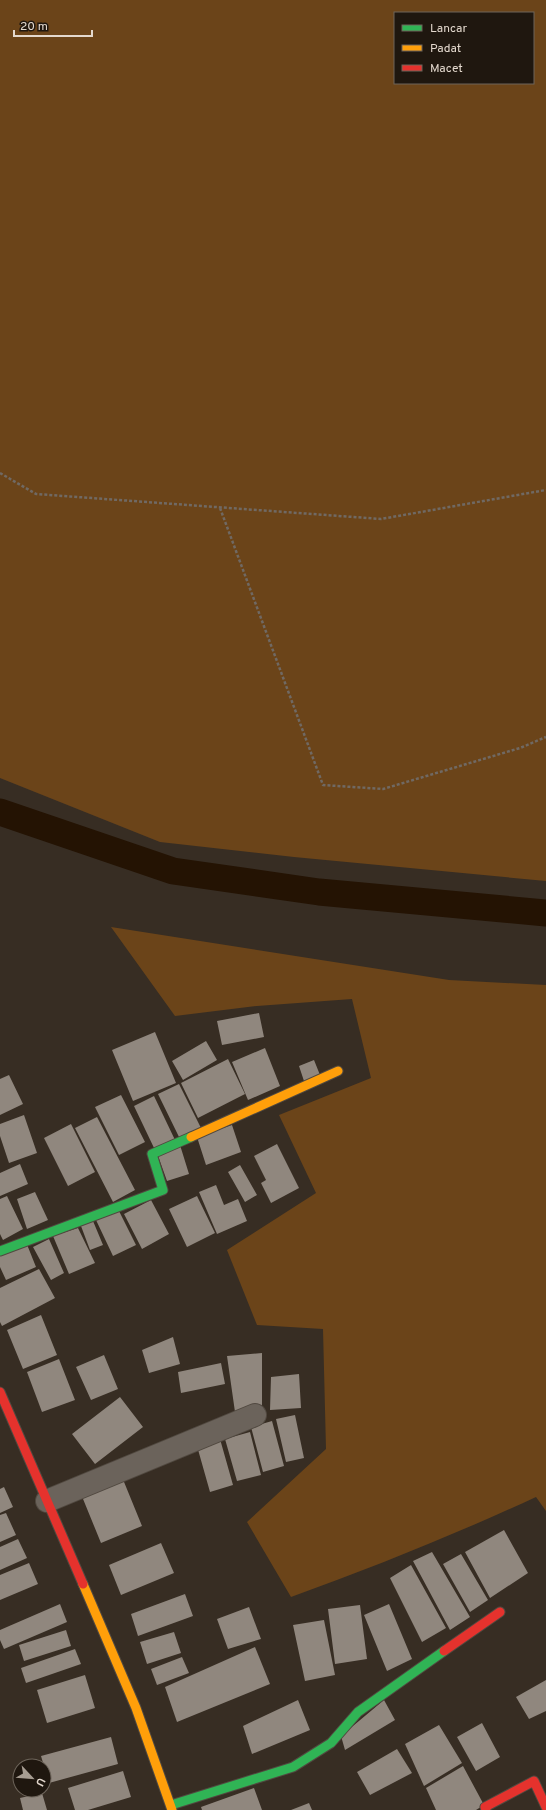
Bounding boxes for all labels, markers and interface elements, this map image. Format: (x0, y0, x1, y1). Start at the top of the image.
scale bar (14, 12, 92, 38)
legend (394, 12, 534, 84)
text: 20 m (20, 19, 48, 35)
text: Lancar (430, 21, 467, 37)
text: Padat (430, 41, 461, 57)
text: Macet (430, 61, 463, 77)
north arrow (12, 1758, 52, 1798)
text: U (32, 1775, 48, 1789)

